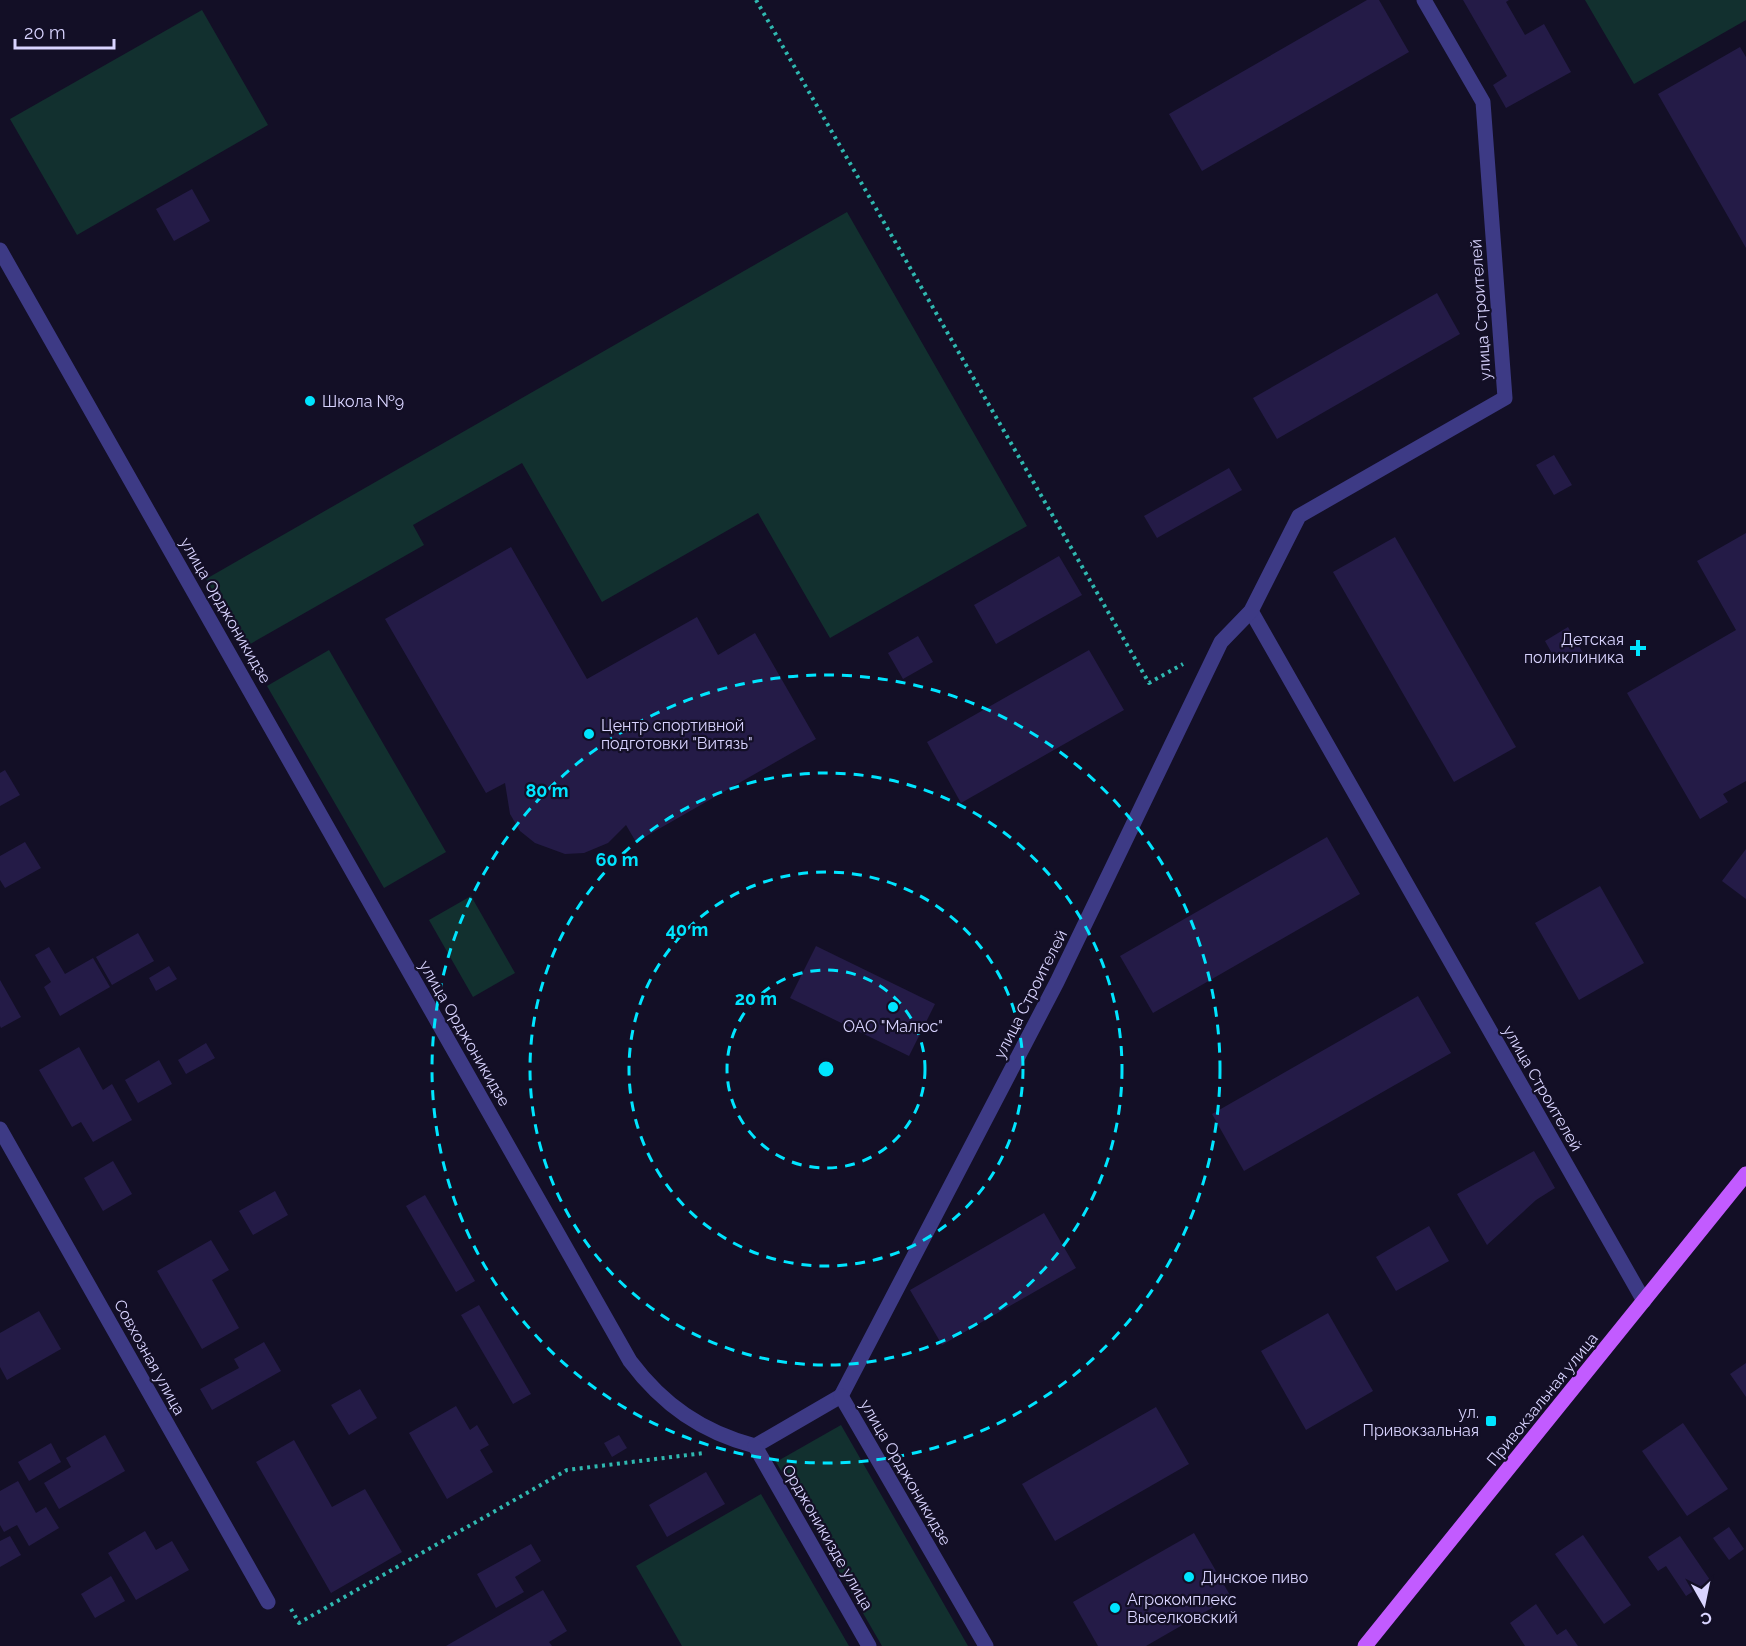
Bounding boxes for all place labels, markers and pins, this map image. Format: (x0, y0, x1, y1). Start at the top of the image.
place label: Школа №9 (322, 392, 404, 411)
marker: Школа №9 (303, 394, 317, 408)
place label: Детская поликлиника (1524, 630, 1624, 667)
marker: Детская поликлиника (1629, 639, 1647, 657)
place label: Центр спортивной подготовки "Витязь" (601, 716, 753, 753)
marker: Центр спортивной подготовки "Витязь" (582, 727, 596, 741)
marker: ОАО "Малюс" (886, 1000, 900, 1014)
place label: ОАО "Малюс" (843, 1017, 943, 1036)
centre of rings (816, 1059, 836, 1079)
place label: ул. Привокзальная (1362, 1403, 1479, 1440)
marker: ул. Привокзальная (1484, 1414, 1498, 1428)
place label: Динское пиво (1201, 1568, 1308, 1587)
marker: Динское пиво (1182, 1570, 1196, 1584)
place label: Агрокомплекс Выселковский (1127, 1590, 1238, 1627)
marker: Агрокомплекс Выселковский (1108, 1601, 1122, 1615)

